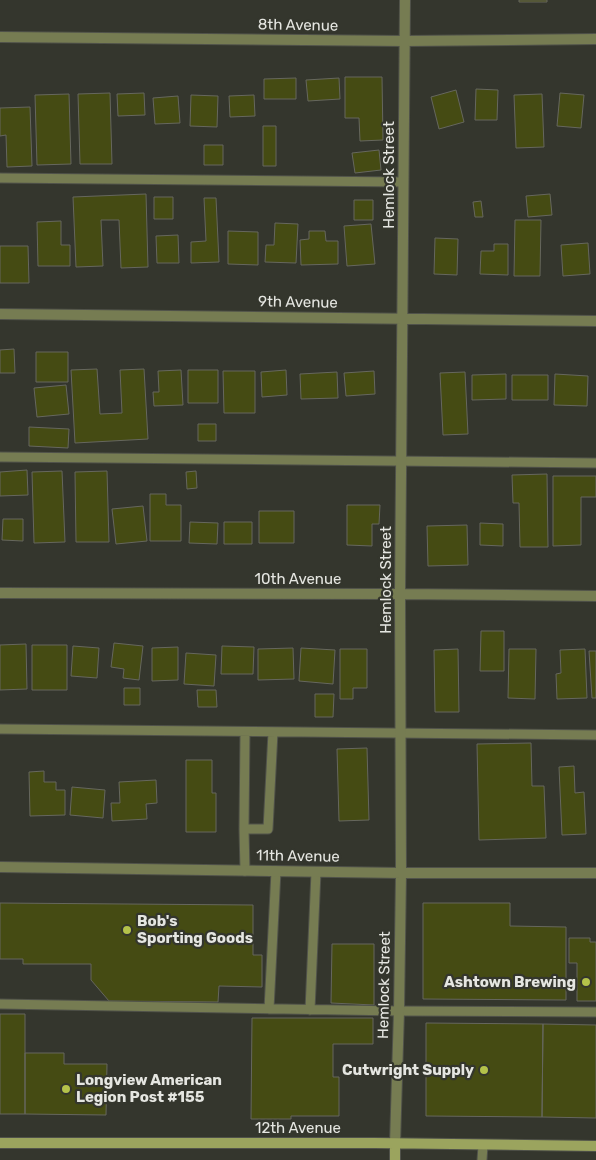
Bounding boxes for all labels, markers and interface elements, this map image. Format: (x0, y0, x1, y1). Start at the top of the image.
street label: 8th Avenue (258, 15, 338, 35)
street label: Hemlock Street (380, 121, 398, 229)
street label: 9th Avenue (258, 292, 338, 312)
street label: Hemlock Street (377, 526, 395, 634)
street label: 10th Avenue (255, 570, 341, 588)
street label: 11th Avenue (256, 846, 340, 866)
place label: Bob's Sporting Goods (137, 912, 253, 947)
marker: Bob's Sporting Goods (121, 924, 133, 936)
street label: Hemlock Street (374, 931, 394, 1039)
place label: Ashtown Brewing (444, 973, 576, 991)
marker: Ashtown Brewing (580, 976, 592, 988)
place label: Cutwright Supply (342, 1061, 474, 1079)
marker: Cutwright Supply (478, 1064, 490, 1076)
place label: Longview American Legion Post #155 (76, 1071, 222, 1106)
marker: Longview American Legion Post #155 (60, 1083, 72, 1095)
street label: 12th Avenue (255, 1119, 341, 1137)

